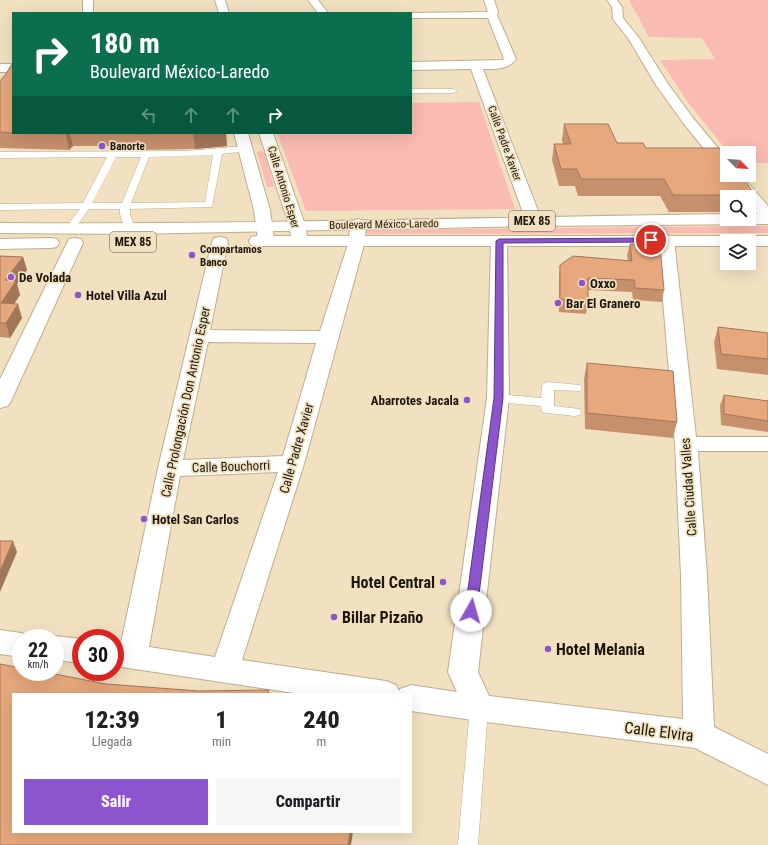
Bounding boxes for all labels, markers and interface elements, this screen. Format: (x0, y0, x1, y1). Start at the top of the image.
text: 180 m (90, 27, 160, 60)
icon: right (24, 28, 76, 80)
text: Boulevard México-Laredo (90, 61, 269, 82)
icon: left (138, 104, 160, 126)
icon: ahead (180, 104, 202, 126)
icon: ahead (222, 104, 244, 126)
icon: right (264, 104, 286, 126)
street label: Calle Padre Xavier (485, 104, 524, 183)
place label: Banorte (110, 140, 145, 153)
marker: Banorte (97, 141, 107, 151)
street label: Calle Antonio Esper (265, 145, 302, 230)
north arrow (720, 146, 756, 182)
map controls (720, 146, 756, 270)
button: search (720, 190, 756, 226)
road number: MEX 85 (509, 211, 555, 231)
street label: Boulevard México-Laredo (329, 217, 439, 232)
pin (634, 223, 668, 257)
icon: arrive (640, 229, 662, 251)
road number: MEX 85 (110, 232, 156, 252)
button: layers (720, 234, 756, 270)
place label: Compartamos Banco (200, 243, 262, 269)
marker: Compartamos Banco (187, 250, 197, 260)
place label: De Volada (19, 270, 71, 285)
marker: De Volada (6, 272, 16, 282)
place label: Oxxo (590, 276, 616, 291)
marker: Oxxo (577, 278, 587, 288)
place label: Hotel Villa Azul (86, 288, 167, 303)
marker: Hotel Villa Azul (73, 290, 83, 300)
place label: Bar El Granero (566, 296, 641, 311)
marker: Bar El Granero (553, 298, 563, 308)
street label: Calle Prolongación Don Antonio Esper (158, 305, 213, 499)
place label: Abarrotes Jacala (371, 393, 459, 408)
marker: Abarrotes Jacala (462, 395, 472, 405)
street label: Calle Padre Xavier (276, 401, 317, 495)
street label: Calle Ciudad Valles (678, 437, 699, 537)
street label: Calle Bouchorri (192, 458, 270, 475)
place label: Hotel San Carlos (152, 512, 239, 527)
marker: Hotel San Carlos (139, 514, 149, 524)
place label: Hotel Central (351, 573, 435, 592)
marker: Hotel Central (438, 577, 448, 587)
position arrow (450, 590, 492, 632)
place label: Billar Pizaño (342, 608, 423, 627)
marker: Billar Pizaño (329, 612, 339, 622)
speed limit sign: 30 (72, 629, 124, 681)
text: 22 (28, 638, 48, 662)
place label: Hotel Melania (556, 640, 645, 659)
marker: Hotel Melania (543, 644, 553, 654)
text: km/h (28, 659, 48, 670)
text: 12:39 (84, 706, 140, 734)
text: 1 (215, 706, 228, 734)
text: 240 (303, 706, 340, 734)
street label: Calle Elvira (623, 718, 695, 745)
text: Llegada (92, 734, 132, 749)
text: min (212, 734, 231, 749)
text: m (317, 734, 326, 749)
button: Salir (24, 779, 208, 825)
button: Compartir (216, 779, 400, 825)

